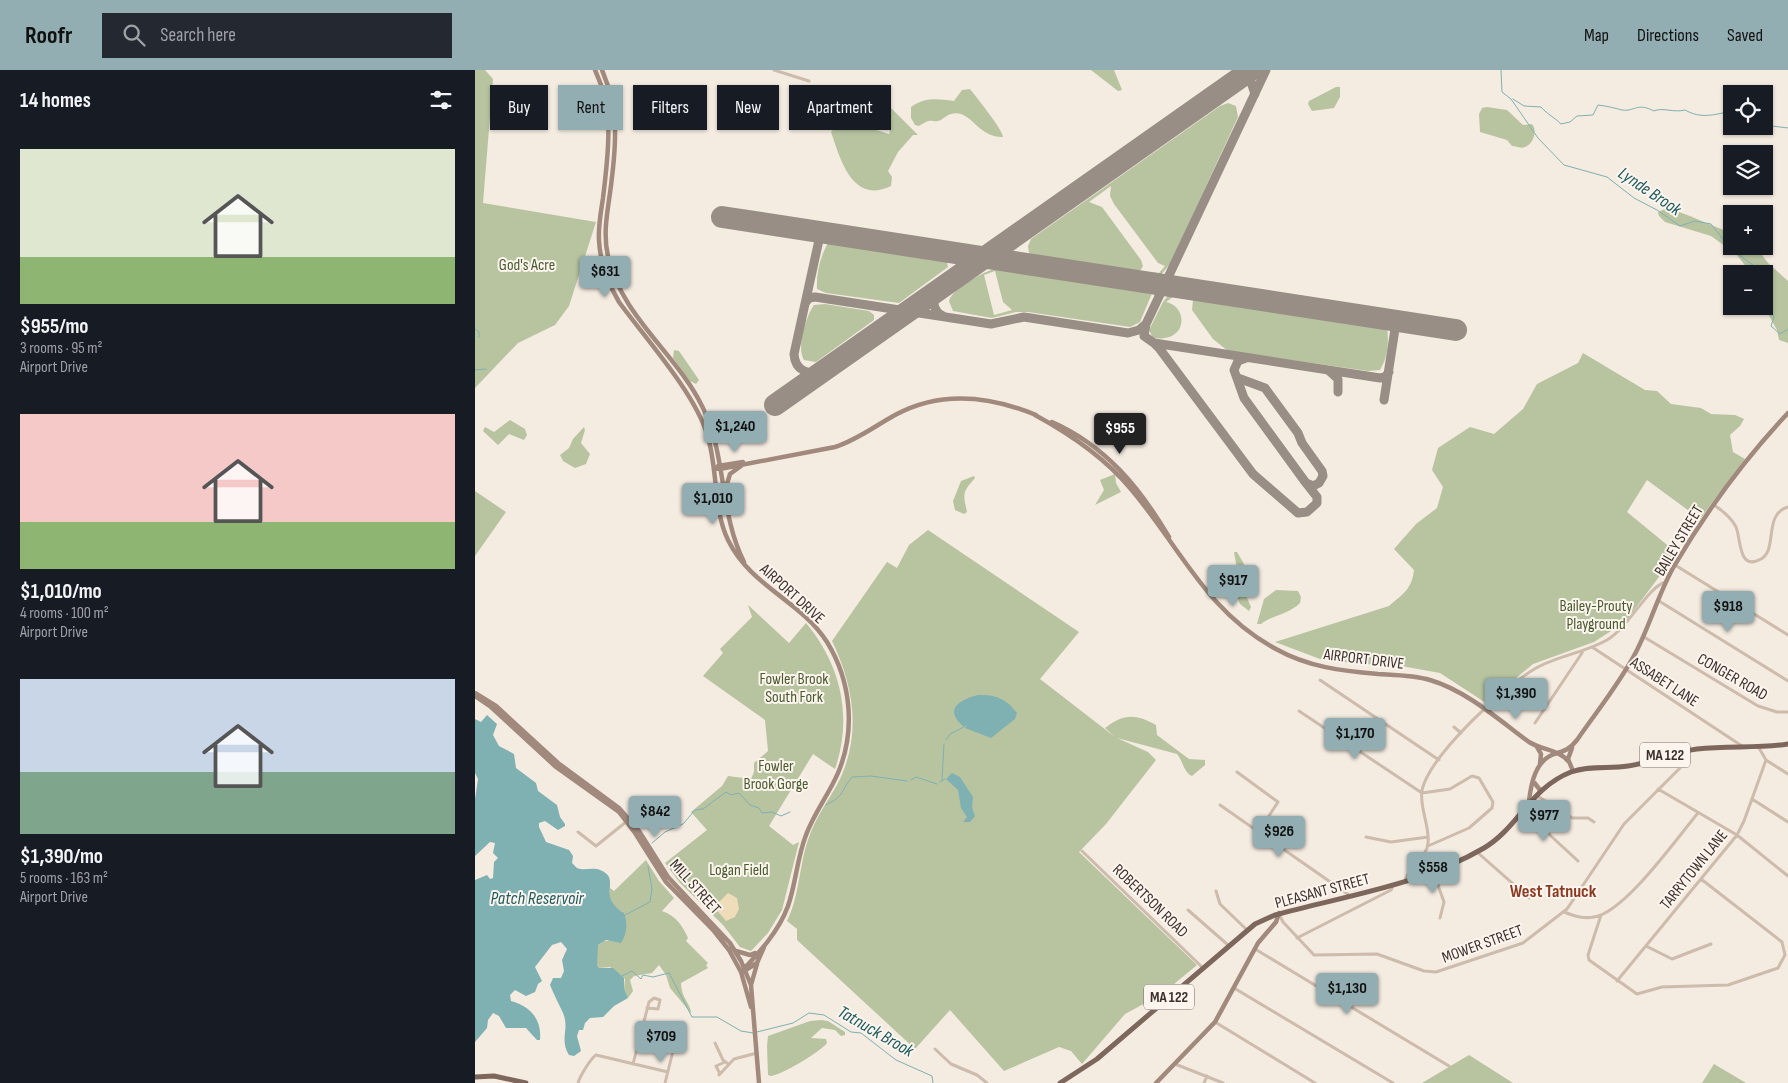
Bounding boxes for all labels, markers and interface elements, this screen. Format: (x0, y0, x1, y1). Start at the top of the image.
search box (102, 13, 452, 58)
text: Roofr (25, 21, 72, 50)
icon: search (120, 21, 148, 49)
text: Search here (160, 24, 236, 47)
text: Map (1584, 25, 1609, 46)
text: Directions (1637, 25, 1699, 46)
text: Saved (1727, 25, 1763, 46)
chip: Buy (490, 85, 548, 130)
chip: Rent (558, 85, 623, 130)
chip: Filters (633, 85, 707, 130)
chip: New (717, 85, 779, 130)
chip: Apartment (789, 85, 891, 130)
map controls (1723, 85, 1773, 315)
button: locate (1723, 85, 1773, 135)
icon: filters (427, 86, 455, 114)
text: 14 homes (20, 88, 91, 113)
button: layers (1723, 145, 1773, 195)
water label: Lynde Brook (1614, 163, 1686, 221)
icon: home (193, 181, 283, 271)
button: + (1723, 205, 1773, 255)
park label: God's Acre (499, 256, 555, 275)
pin: $631 (575, 256, 635, 298)
text: $631 (590, 262, 620, 281)
button: − (1723, 265, 1773, 315)
text: $955/mo (20, 314, 89, 339)
text: 3 rooms · 95 m² (20, 339, 102, 358)
text: Airport Drive (20, 358, 88, 377)
pin: $1,240 (694, 410, 776, 453)
pin: $955 (1090, 412, 1150, 455)
text: $1,240 (715, 417, 755, 436)
text: $955 (1105, 419, 1135, 438)
icon: home (193, 446, 283, 536)
pin: $1,010 (672, 482, 754, 525)
text: $1,010 (693, 489, 733, 508)
street label: BAILEY STREET (1651, 502, 1708, 580)
street label: AIRPORT DRIVE (755, 559, 828, 628)
pin: $917 (1203, 564, 1263, 607)
text: $917 (1219, 571, 1247, 590)
text: $1,010/mo (20, 579, 102, 604)
pin: $918 (1698, 590, 1758, 633)
park label: Bailey-Prouty Playground (1560, 597, 1632, 634)
text: $918 (1713, 597, 1743, 616)
text: 4 rooms · 100 m² (20, 604, 109, 623)
text: Airport Drive (20, 623, 88, 642)
street label: AIRPORT DRIVE (1322, 645, 1405, 674)
street label: CONGER ROAD (1694, 650, 1771, 705)
street label: ASSABET LANE (1626, 653, 1702, 711)
park label: Fowler Brook South Fork (760, 670, 828, 707)
pin: $1,390 (1475, 678, 1557, 720)
text: $1,390 (1496, 684, 1536, 703)
icon: home (193, 711, 283, 801)
pin: $1,170 (1314, 718, 1396, 760)
text: $1,170 (1335, 724, 1375, 743)
road number: MA 122 (1640, 742, 1690, 768)
park label: Fowler Brook Gorge (744, 757, 808, 794)
pin: $842 (625, 796, 685, 838)
pin: $977 (1514, 800, 1574, 842)
text: $842 (640, 802, 670, 821)
text: $977 (1529, 806, 1559, 825)
pin: $926 (1249, 816, 1309, 858)
text: $926 (1264, 822, 1294, 841)
street label: TARRYTOWN LANE (1656, 826, 1732, 914)
text: $1,390/mo (20, 844, 103, 869)
pin: $558 (1403, 852, 1463, 894)
street label: MILL STREET (665, 856, 725, 919)
text: $558 (1418, 858, 1448, 877)
street label: ROBERTSON ROAD (1108, 860, 1192, 942)
park label: Logan Field (709, 861, 769, 880)
text: 5 rooms · 163 m² (20, 869, 108, 888)
street label: PLEASANT STREET (1273, 870, 1372, 913)
district label: West Tatnuck (1510, 881, 1597, 902)
text: Airport Drive (20, 888, 88, 907)
water label: Patch Reservoir (490, 888, 585, 909)
street label: MOWER STREET (1440, 921, 1526, 968)
pin: $1,130 (1306, 972, 1388, 1015)
text: $1,130 (1327, 979, 1367, 998)
road number: MA 122 (1144, 984, 1194, 1010)
water label: Tatnuck Brook (834, 1001, 919, 1062)
pin: $709 (631, 1020, 691, 1063)
text: $709 (646, 1027, 676, 1046)

